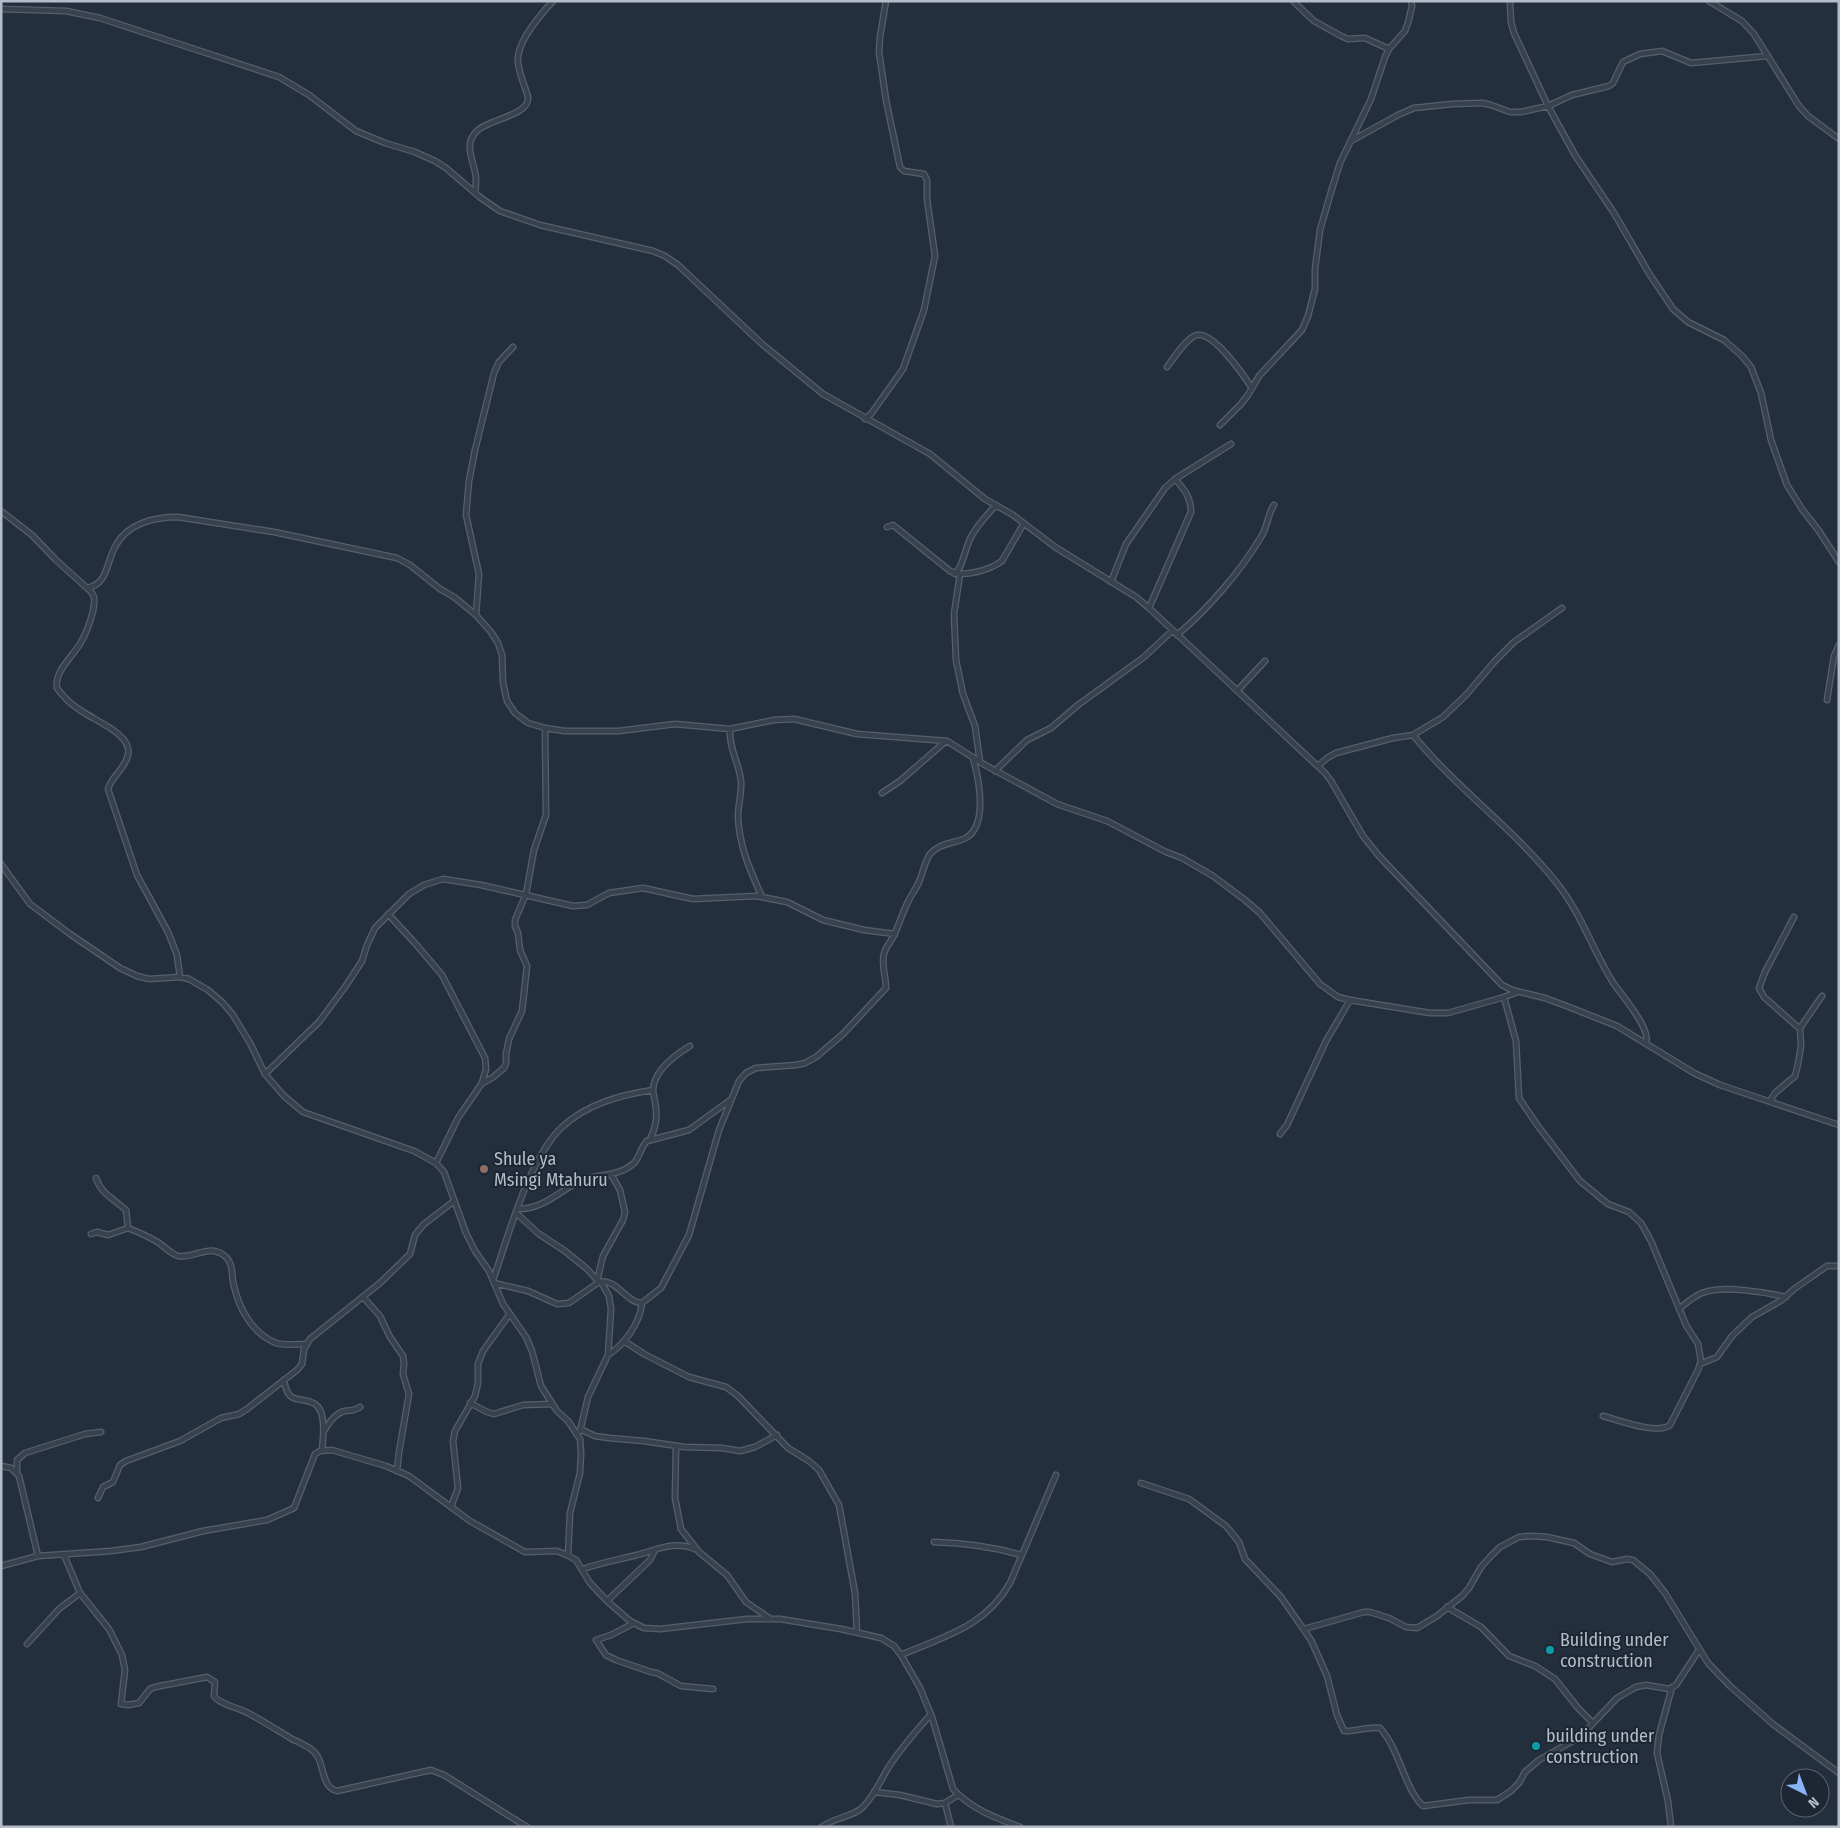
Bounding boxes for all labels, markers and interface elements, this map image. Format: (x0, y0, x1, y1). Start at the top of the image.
place label: Shule ya Msingi Mtahuru (494, 1148, 608, 1191)
marker: Shule ya Msingi Mtahuru (478, 1163, 490, 1175)
place label: Building under construction (1560, 1629, 1669, 1672)
marker: Building under construction (1544, 1644, 1556, 1656)
place label: building under construction (1546, 1725, 1655, 1768)
marker: building under construction (1530, 1740, 1542, 1752)
north arrow (1780, 1768, 1830, 1818)
text: N (1805, 1793, 1822, 1811)

